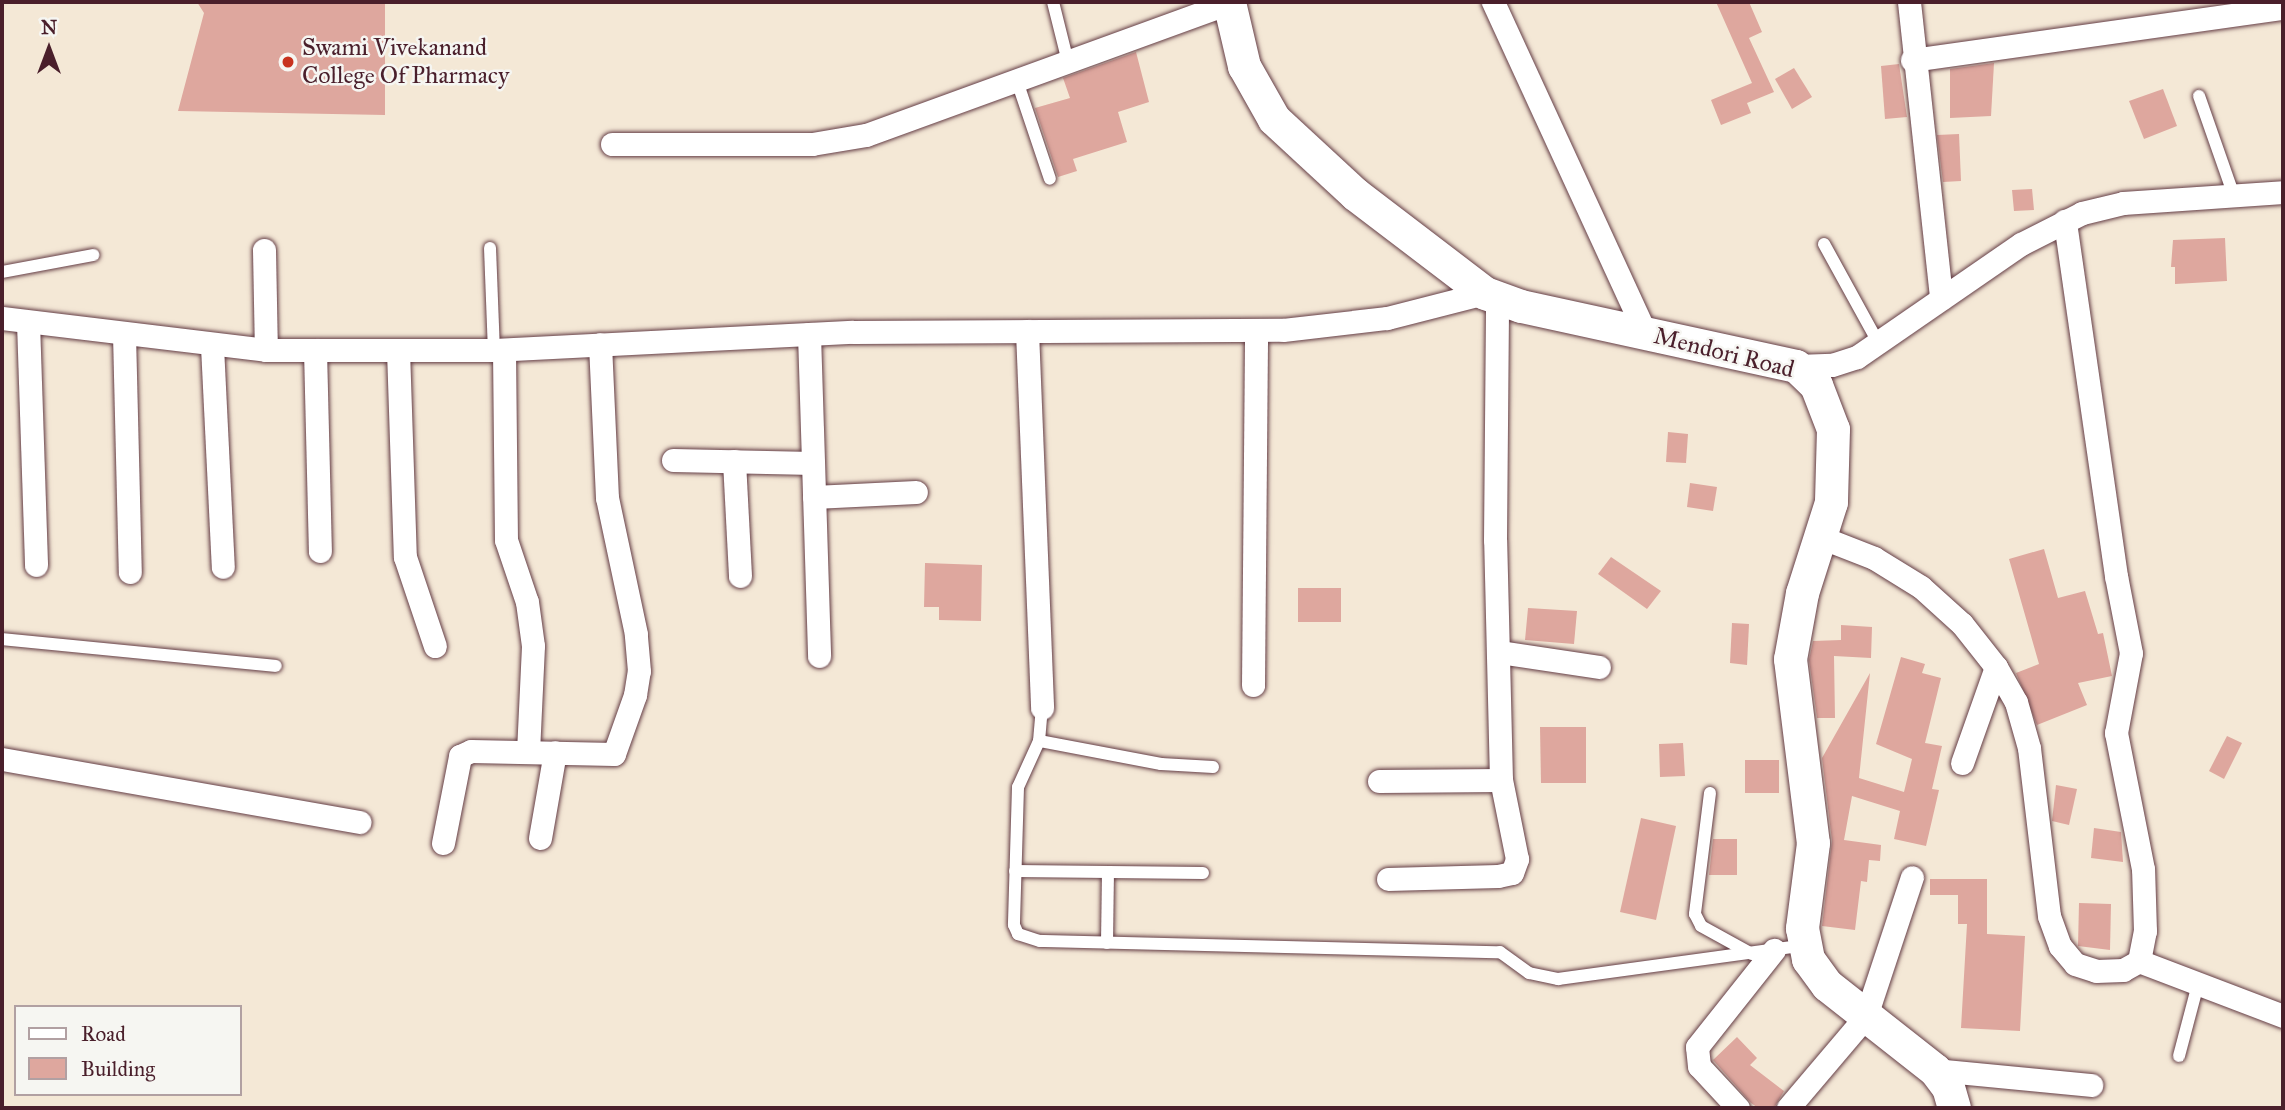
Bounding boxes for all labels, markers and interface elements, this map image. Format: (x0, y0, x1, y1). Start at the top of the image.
north arrow (14, 14, 84, 84)
text: N (41, 16, 57, 39)
place label: Swami Vivekanand College Of Pharmacy (302, 34, 509, 90)
marker: Swami Vivekanand College Of Pharmacy (280, 54, 296, 70)
street label: Mendori Road (1651, 322, 1797, 384)
legend (14, 1005, 242, 1096)
text: Road (81, 1021, 126, 1047)
text: Building (81, 1056, 155, 1082)

